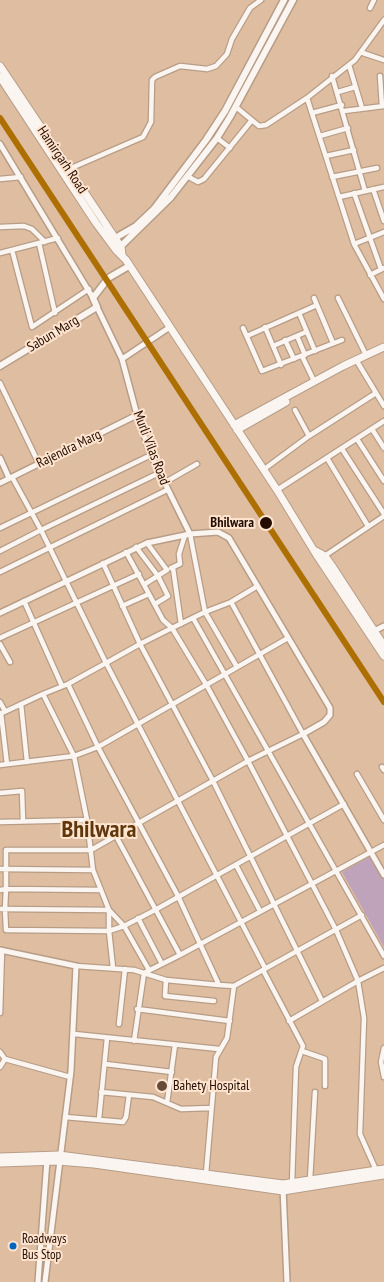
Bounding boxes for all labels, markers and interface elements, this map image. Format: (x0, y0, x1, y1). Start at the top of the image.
street label: Hamirgarh Road (33, 123, 91, 197)
street label: Sabun Marg (24, 312, 82, 356)
street label: Murli Vilas Road (129, 409, 173, 487)
street label: Rajendra Marg (34, 426, 104, 472)
place label: Bhilwara (210, 515, 254, 531)
marker: Bhilwara (258, 515, 274, 531)
district label: Bhilwara (62, 816, 136, 844)
place label: Bahety Hospital (173, 1078, 249, 1094)
marker: Bahety Hospital (155, 1079, 169, 1093)
place label: Roadways Bus Stop (22, 1231, 66, 1262)
marker: Roadways Bus Stop (8, 1241, 18, 1251)

